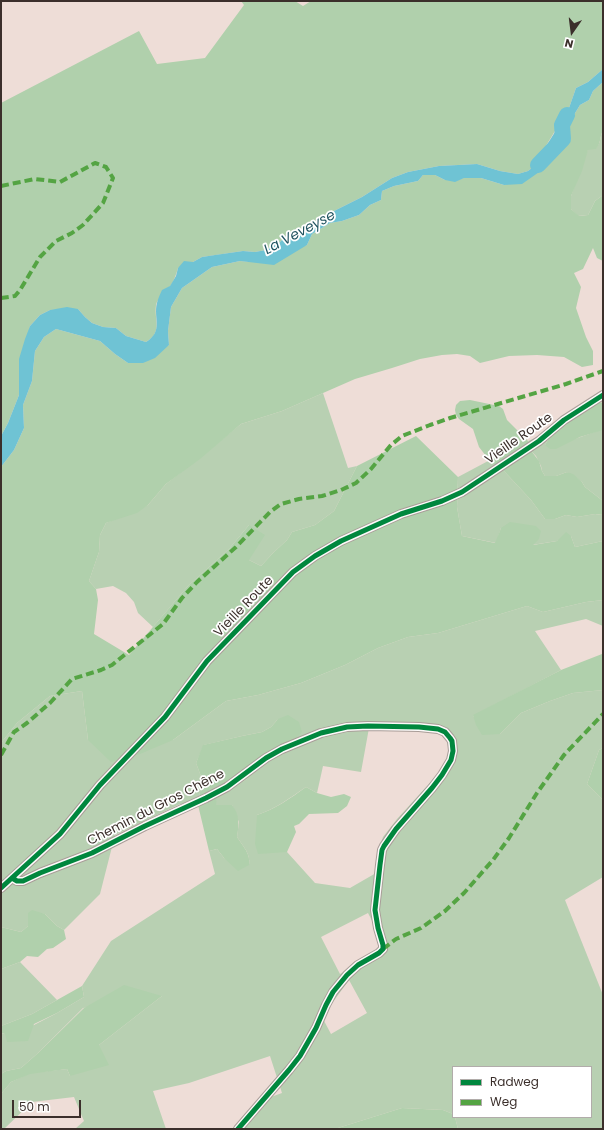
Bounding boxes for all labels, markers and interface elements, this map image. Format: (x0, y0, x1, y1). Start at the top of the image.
north arrow (552, 12, 592, 52)
text: N (563, 35, 575, 52)
water label: La Veveyse (262, 207, 338, 259)
street label: Vieille Route (482, 410, 556, 468)
street label: Vieille Route (211, 573, 277, 641)
street label: Chemin du Gros Chêne (85, 767, 227, 849)
legend (452, 1066, 592, 1118)
text: Radweg (490, 1073, 539, 1090)
scale bar (14, 1092, 83, 1118)
text: Weg (490, 1093, 517, 1110)
text: 50 m (19, 1098, 50, 1115)

